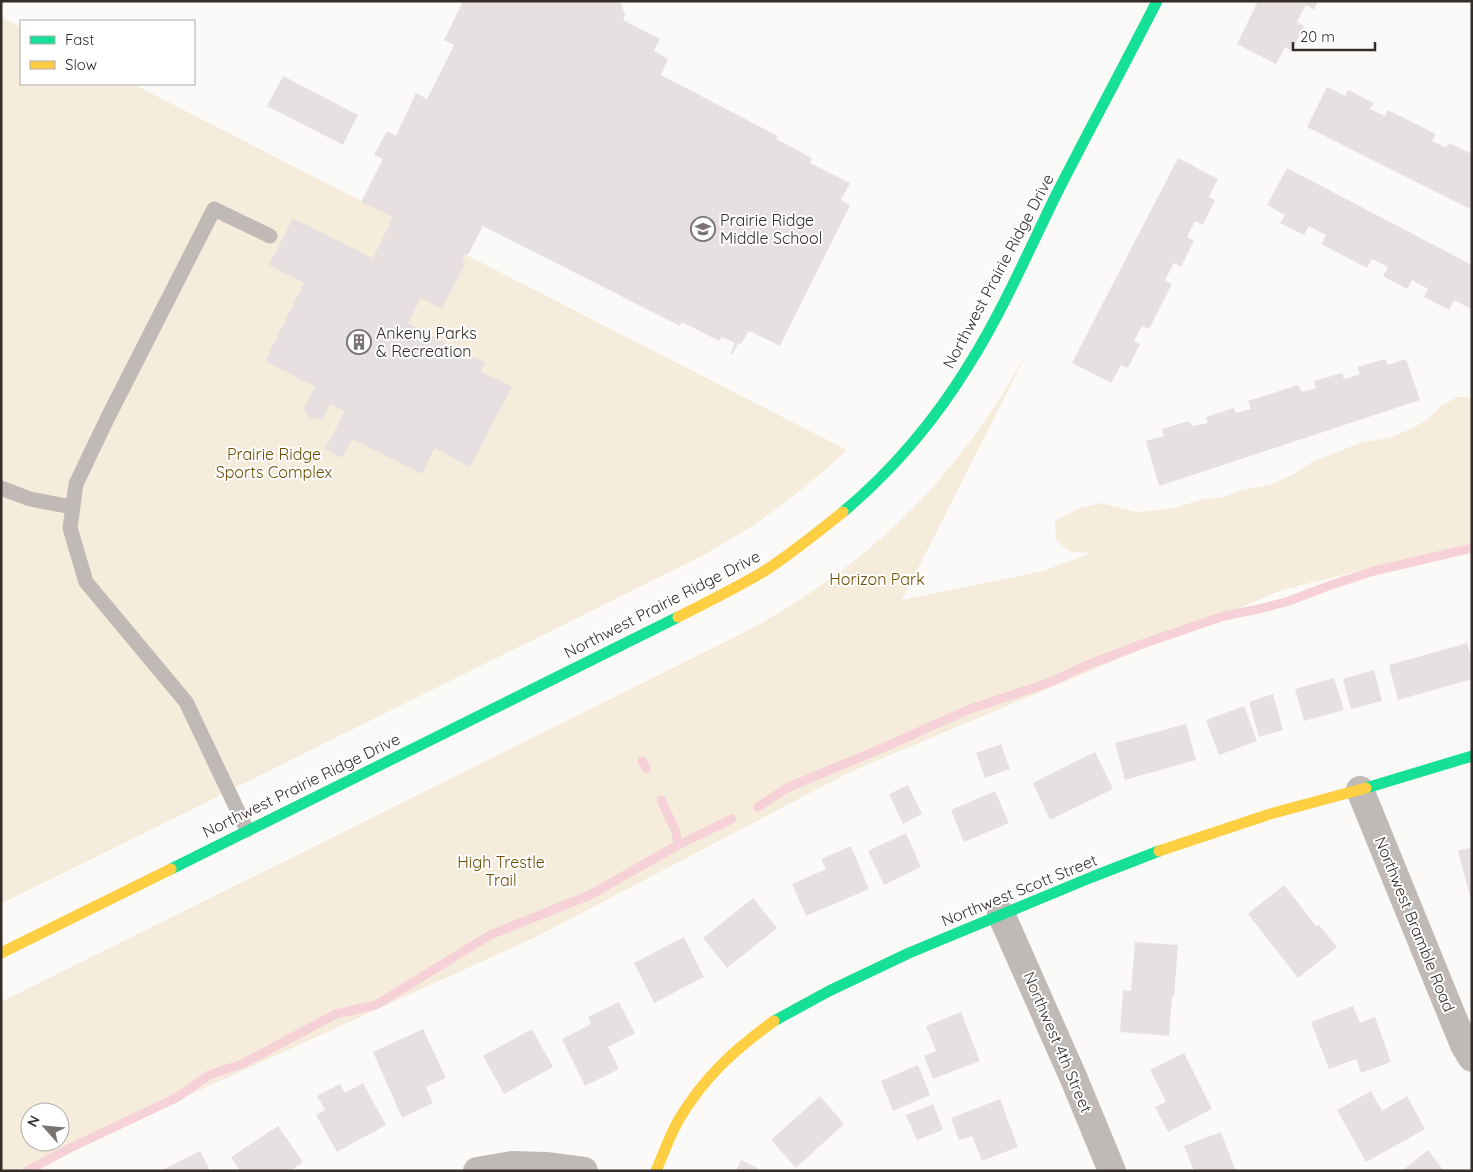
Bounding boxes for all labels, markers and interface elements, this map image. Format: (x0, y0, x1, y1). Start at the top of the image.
legend (20, 20, 195, 85)
scale bar (1293, 20, 1376, 52)
text: 20 m (1300, 27, 1335, 46)
text: Fast (65, 30, 94, 49)
text: Slow (65, 55, 97, 74)
street label: Northwest Prairie Ridge Drive (938, 170, 1058, 372)
place label: Prairie Ridge Middle School (720, 210, 822, 248)
school or university icon: Prairie Ridge Middle School (690, 216, 716, 242)
place label: Ankeny Parks & Recreation (376, 323, 477, 361)
building icon: Ankeny Parks & Recreation (346, 329, 372, 355)
park label: Prairie Ridge Sports Complex (216, 444, 333, 482)
street label: Northwest Prairie Ridge Drive (561, 546, 763, 662)
park label: Horizon Park (829, 569, 925, 589)
street label: Northwest Prairie Ridge Drive (199, 728, 403, 842)
street label: Northwest Bramble Road (1371, 833, 1459, 1015)
street label: Northwest Scott Street (938, 850, 1100, 930)
park label: High Trestle Trail (457, 852, 545, 890)
street label: Northwest 4th Street (1019, 968, 1097, 1116)
north arrow (20, 1102, 70, 1152)
text: N (23, 1112, 44, 1130)

